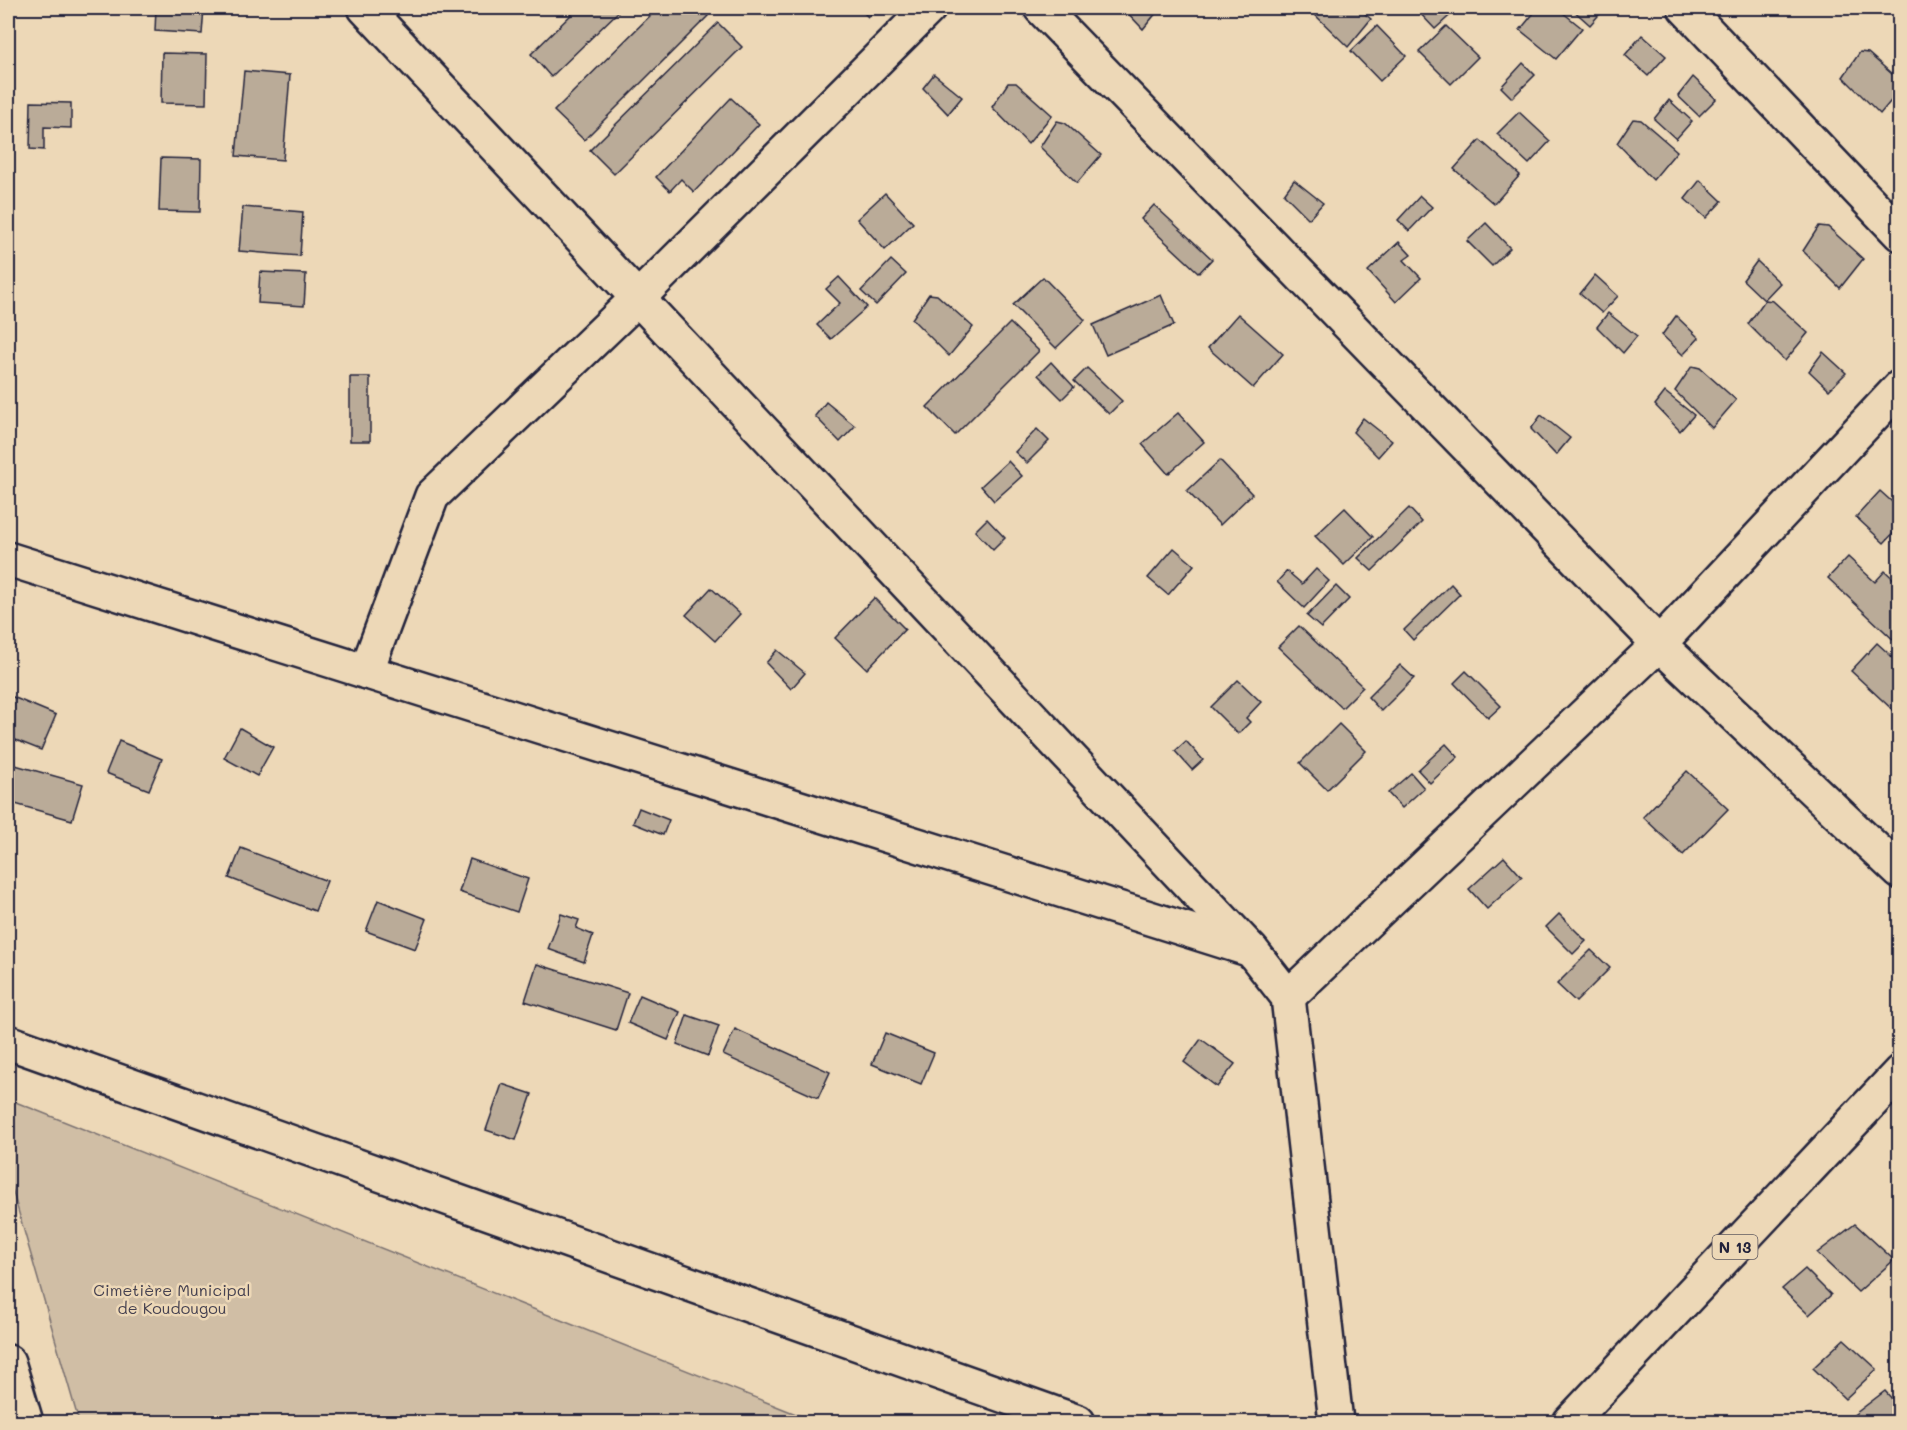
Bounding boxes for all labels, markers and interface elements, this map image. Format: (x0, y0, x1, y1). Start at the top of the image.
road number: N 13 (1712, 1235, 1758, 1259)
park label: Cimetière Municipal de Koudougou (93, 1279, 251, 1318)

